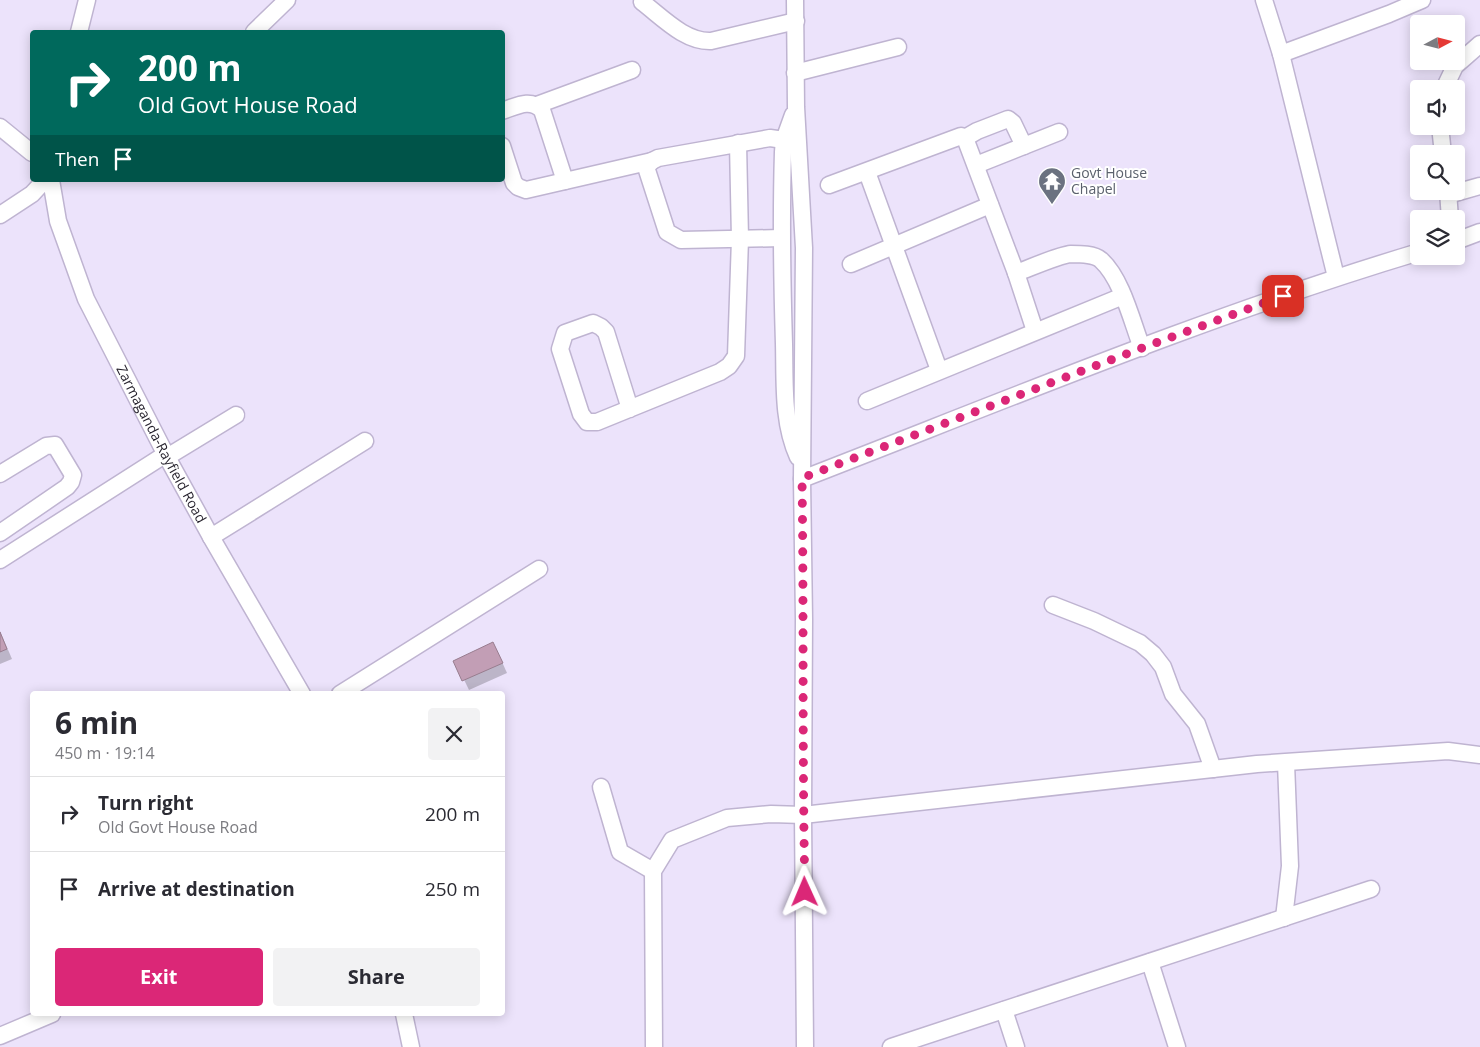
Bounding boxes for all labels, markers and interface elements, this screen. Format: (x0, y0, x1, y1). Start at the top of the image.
north arrow (1410, 15, 1465, 70)
map controls (1410, 15, 1465, 265)
text: 200 m (138, 44, 242, 91)
icon: right (55, 50, 120, 115)
button: sound (1410, 80, 1465, 135)
text: Old Govt House Road (138, 89, 358, 119)
icon: arrive (109, 145, 137, 173)
button: search (1410, 145, 1465, 200)
text: Then (55, 146, 99, 172)
place label: Govt House Chapel (1071, 163, 1147, 198)
temple icon: Govt House Chapel (1037, 166, 1067, 205)
button: layers (1410, 210, 1465, 265)
pin (1262, 275, 1304, 317)
icon: arrive (1269, 282, 1297, 310)
street label: Zarmaganda-Rayfield Road (112, 362, 211, 526)
text: 6 min (55, 702, 138, 743)
button: close (428, 708, 480, 760)
text: 450 m · 19:14 (55, 742, 155, 764)
text: Turn right (98, 790, 193, 816)
icon: right (55, 800, 83, 828)
text: 200 m (425, 801, 480, 827)
text: Old Govt House Road (98, 816, 258, 838)
position arrow (778, 865, 830, 917)
icon: arrive (55, 875, 83, 903)
text: Arrive at destination (98, 876, 295, 902)
text: 250 m (425, 876, 480, 902)
button: Exit (55, 948, 263, 1006)
button: Share (273, 948, 480, 1006)

